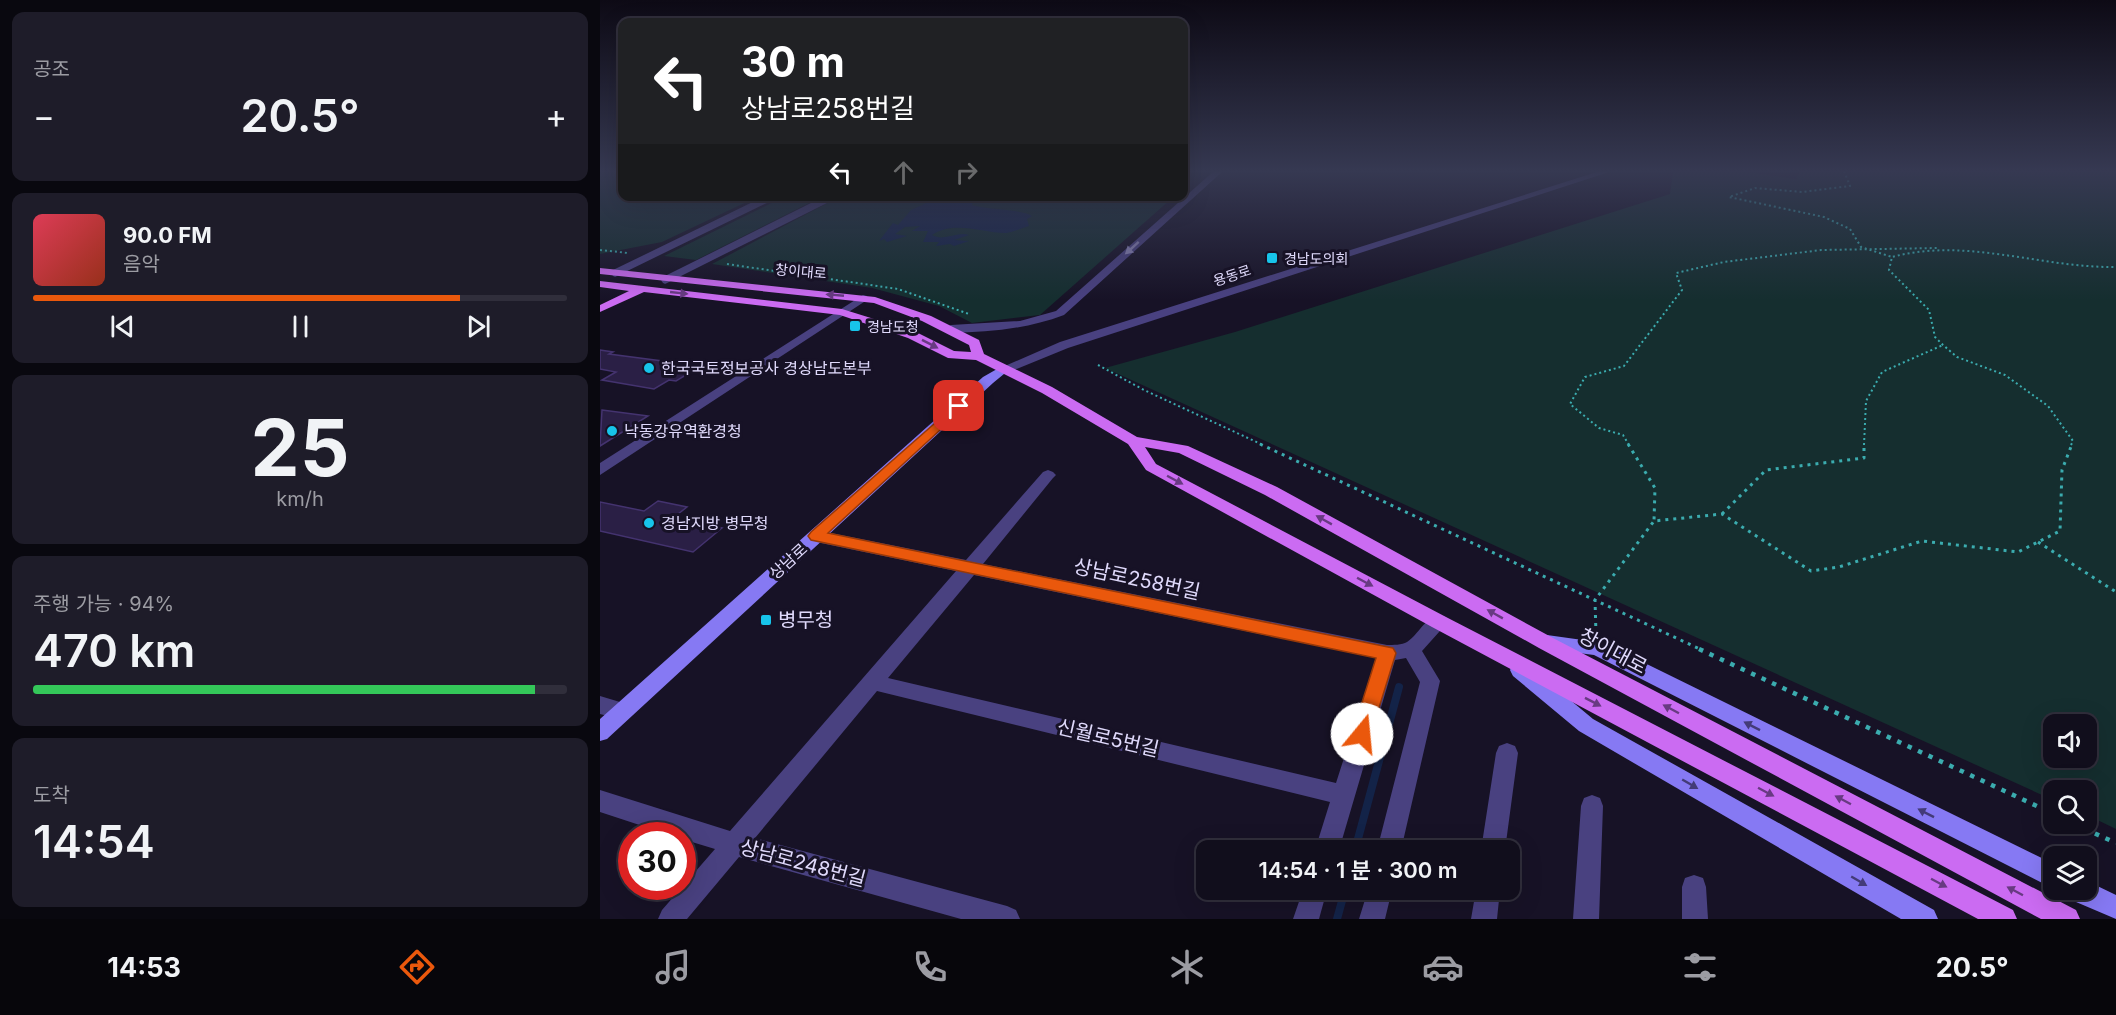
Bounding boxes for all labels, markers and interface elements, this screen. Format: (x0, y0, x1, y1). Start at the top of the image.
text: 30 m (741, 36, 845, 87)
icon: left (642, 42, 720, 120)
text: 공조 (33, 57, 70, 81)
text: 20.5° (240, 88, 360, 143)
text: 상남로258번길 (741, 92, 915, 125)
text: − (33, 96, 55, 136)
text: + (545, 96, 567, 136)
icon: left (824, 156, 857, 189)
icon: ahead (887, 156, 920, 189)
icon: right (950, 156, 983, 189)
text: 90.0 FM (123, 222, 212, 248)
one-way arrow (1125, 241, 1140, 254)
place label: 경남도의회 (1284, 250, 1348, 267)
marker: 경남도의회 (1265, 251, 1279, 265)
text: 음악 (123, 252, 160, 276)
street label: 창이대로 (775, 260, 828, 282)
street label: 용동로 (1211, 261, 1253, 289)
one-way arrow (670, 289, 689, 298)
one-way arrow (826, 290, 845, 300)
icon: previous (106, 310, 139, 343)
icon: pause (284, 310, 317, 343)
icon: next (462, 310, 495, 343)
place label: 경남도청 (867, 318, 919, 335)
marker: 경남도청 (848, 319, 862, 333)
one-way arrow (922, 339, 939, 349)
place label: 한국국토정보공사 경상남도본부 (661, 358, 872, 378)
marker: 한국국토정보공사 경상남도본부 (642, 361, 656, 375)
pin (933, 380, 984, 431)
icon: arrive (942, 389, 975, 422)
text: 25 (251, 400, 350, 495)
place label: 낙동강유역환경청 (624, 421, 742, 441)
marker: 낙동강유역환경청 (605, 424, 619, 438)
one-way arrow (1167, 475, 1184, 485)
text: km/h (276, 487, 324, 511)
place label: 경남지방 병무청 (661, 513, 769, 533)
one-way arrow (1315, 515, 1332, 525)
marker: 경남지방 병무청 (642, 516, 656, 530)
street label: 상남로 (765, 539, 811, 583)
street label: 상남로258번길 (1072, 554, 1202, 604)
one-way arrow (1357, 577, 1374, 587)
text: 주행 가능 · 94% (33, 592, 174, 616)
place label: 병무청 (778, 608, 833, 632)
one-way arrow (1486, 609, 1503, 619)
marker: 병무청 (759, 613, 773, 627)
text: 470 km (33, 623, 195, 678)
street label: 창이대로 (1575, 623, 1651, 679)
one-way arrow (1584, 697, 1602, 707)
position arrow (1330, 702, 1394, 766)
one-way arrow (1662, 704, 1679, 713)
map controls (2043, 714, 2097, 900)
button: sound (2043, 714, 2097, 768)
street label: 신월로5번길 (1055, 715, 1161, 761)
one-way arrow (1743, 721, 1760, 731)
one-way arrow (1681, 779, 1698, 789)
button: search (2043, 780, 2097, 834)
text: 도착 (33, 783, 70, 807)
one-way arrow (1757, 787, 1775, 797)
one-way arrow (1834, 795, 1852, 805)
one-way arrow (1917, 808, 1934, 818)
text: 14:54 (33, 814, 155, 869)
speed limit sign: 30 (618, 822, 696, 900)
street label: 상남로248번길 (738, 835, 868, 891)
button: layers (2043, 846, 2097, 900)
text: 14:54 · 1 분 · 300 m (1258, 857, 1458, 883)
one-way arrow (1851, 876, 1868, 886)
one-way arrow (1930, 878, 1947, 888)
one-way arrow (2006, 886, 2023, 896)
icon: directions (396, 946, 438, 988)
icon: music (652, 946, 694, 988)
icon: phone (909, 946, 951, 988)
icon: climate (1166, 946, 1208, 988)
icon: car (1422, 946, 1464, 988)
icon: filters (1679, 946, 1721, 988)
text: 14:53 (107, 951, 181, 984)
text: 20.5° (1936, 951, 2009, 984)

